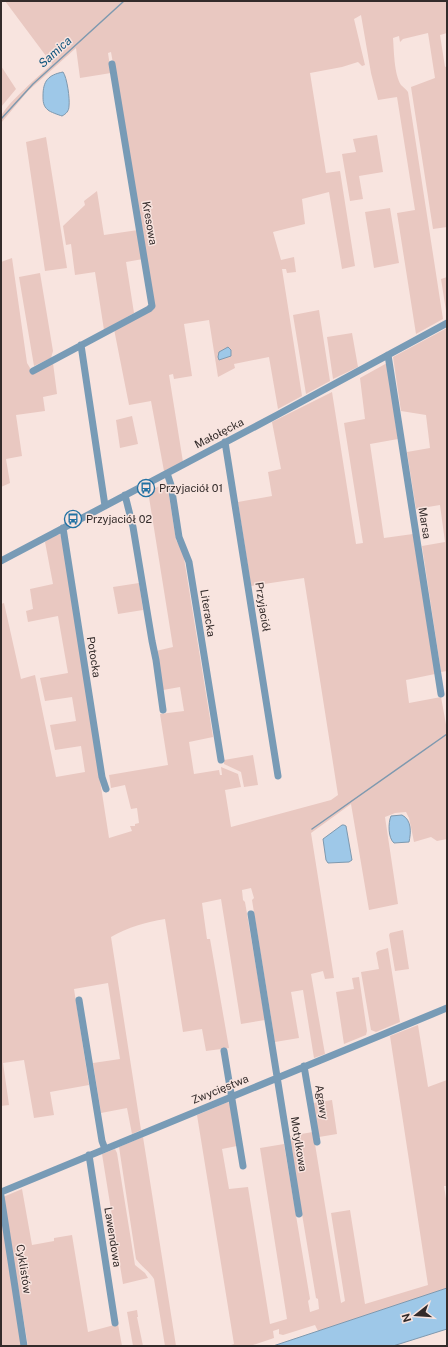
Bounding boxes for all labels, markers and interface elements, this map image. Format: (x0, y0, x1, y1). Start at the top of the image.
water label: Samica (36, 34, 74, 70)
street label: Kresowa (140, 200, 160, 246)
street label: Małołęcka (192, 416, 246, 450)
bus stop icon: Przyjaciół 01 (136, 478, 156, 498)
place label: Przyjaciół 01 (159, 482, 223, 494)
street label: Marsa (417, 506, 433, 540)
bus stop icon: Przyjaciół 02 (63, 509, 83, 529)
place label: Przyjaciół 02 (86, 513, 153, 525)
street label: Przyjaciół (253, 581, 273, 633)
street label: Literacka (198, 589, 218, 637)
street label: Potocka (85, 636, 103, 678)
street label: Zwycięstwa (190, 1072, 250, 1106)
street label: Agawy (313, 1084, 331, 1120)
street label: Motylkowa (289, 1116, 309, 1172)
street label: Lawendowa (102, 1206, 124, 1268)
street label: Cyklistów (14, 1243, 34, 1295)
north arrow (396, 1295, 436, 1335)
text: N (399, 1312, 413, 1324)

